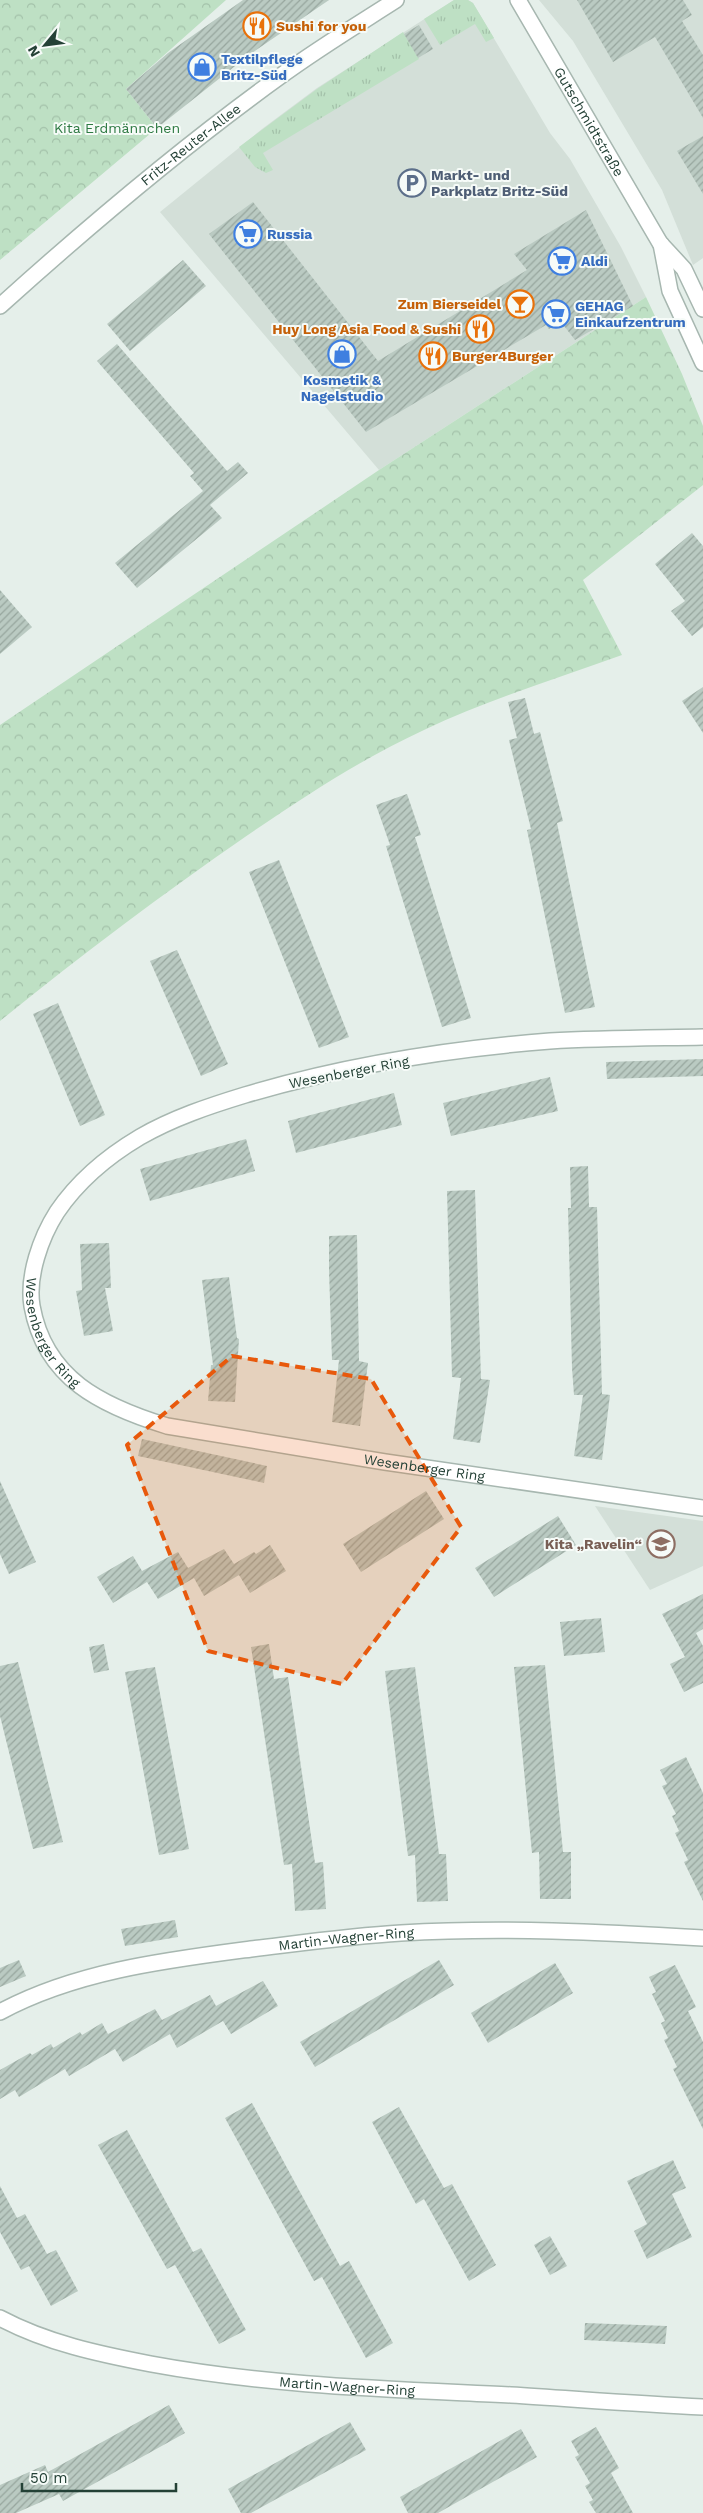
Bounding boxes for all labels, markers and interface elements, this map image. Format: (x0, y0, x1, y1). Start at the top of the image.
restaurant icon: Sushi for you (242, 11, 272, 41)
place label: Sushi for you (276, 18, 366, 34)
north arrow (20, 20, 70, 70)
text: N (24, 43, 43, 60)
place label: Textilpflege Britz-Süd (221, 51, 303, 83)
shop icon: Textilpflege Britz-Süd (187, 52, 217, 82)
street label: Gutschmidtstraße (551, 64, 627, 179)
street label: Fritz-Reuter-Allee (138, 100, 244, 189)
park label: Kita Erdmännchen (54, 120, 180, 136)
place label: Markt- und Parkplatz Britz-Süd (431, 167, 568, 199)
parking icon: Markt- und Parkplatz Britz-Süd (397, 168, 427, 198)
supermarket icon: Russia (233, 219, 263, 249)
place label: Russia (267, 226, 313, 242)
supermarket icon: Aldi (547, 246, 577, 276)
place label: Aldi (581, 253, 608, 269)
bar icon: Zum Bierseidel (505, 289, 535, 319)
place label: Zum Bierseidel (398, 296, 501, 312)
place label: GEHAG Einkaufzentrum (575, 298, 686, 330)
supermarket icon: GEHAG Einkaufzentrum (541, 299, 571, 329)
restaurant icon: Huy Long Asia Food & Sushi (465, 314, 495, 344)
place label: Huy Long Asia Food & Sushi (272, 321, 461, 337)
shop icon: Kosmetik & Nagelstudio (327, 339, 357, 369)
restaurant icon: Burger4Burger (418, 341, 448, 371)
place label: Burger4Burger (452, 348, 553, 364)
place label: Kosmetik & Nagelstudio (301, 372, 383, 404)
street label: Wesenberger Ring (288, 1052, 411, 1092)
street label: Wesenberger Ring (23, 1277, 84, 1391)
street label: Wesenberger Ring (363, 1451, 487, 1484)
school or university icon: Kita „Ravelin“ (646, 1529, 676, 1559)
place label: Kita „Ravelin“ (545, 1536, 642, 1552)
street label: Martin-Wagner-Ring (278, 1924, 415, 1954)
street label: Martin-Wagner-Ring (279, 2373, 416, 2398)
scale bar (22, 2460, 176, 2492)
text: 50 m (30, 2469, 67, 2487)

